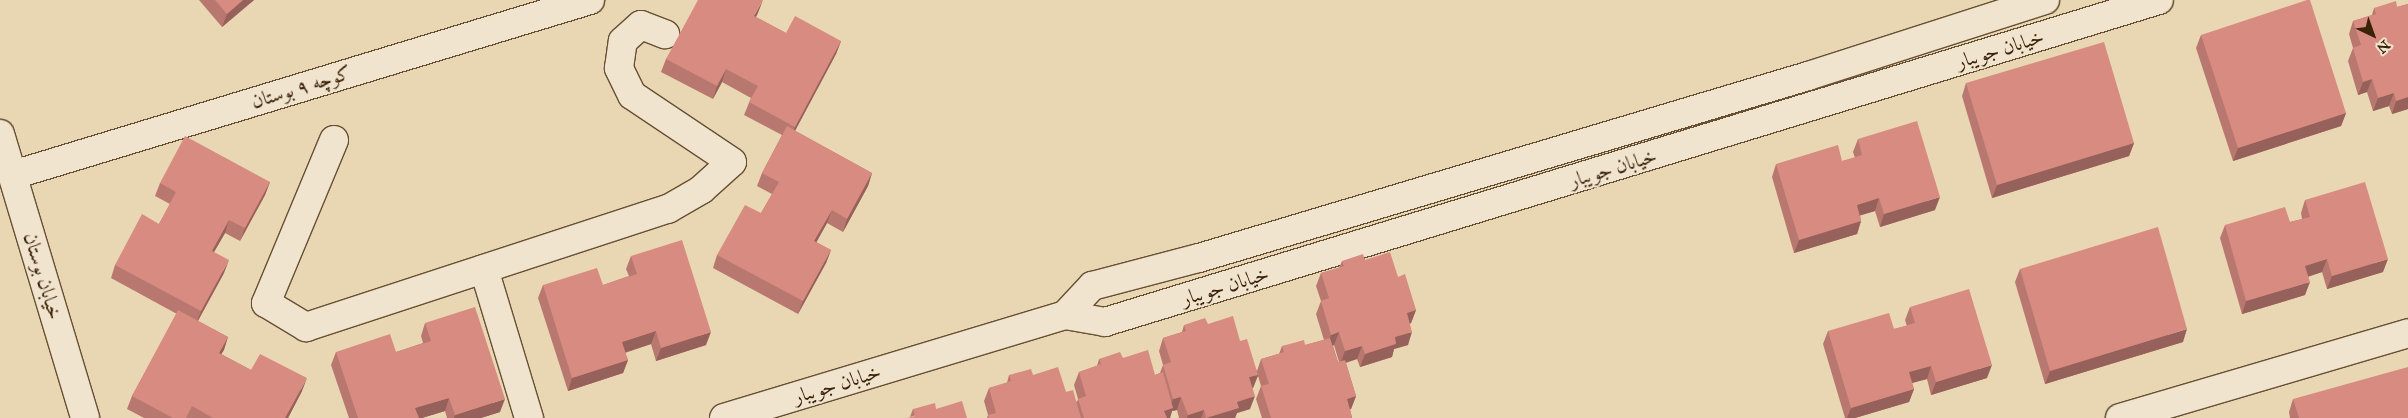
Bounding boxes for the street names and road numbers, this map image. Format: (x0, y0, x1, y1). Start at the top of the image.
street label: خیابان جویبار (1953, 24, 2047, 74)
street label: کوچه ۹ بوستان (248, 60, 354, 114)
street label: خیابان جویبار (1566, 143, 1660, 193)
street label: خیابان بوستان (18, 230, 68, 322)
street label: خیابان جویبار (1178, 261, 1272, 311)
street label: خیابان جویبار (790, 359, 884, 409)

